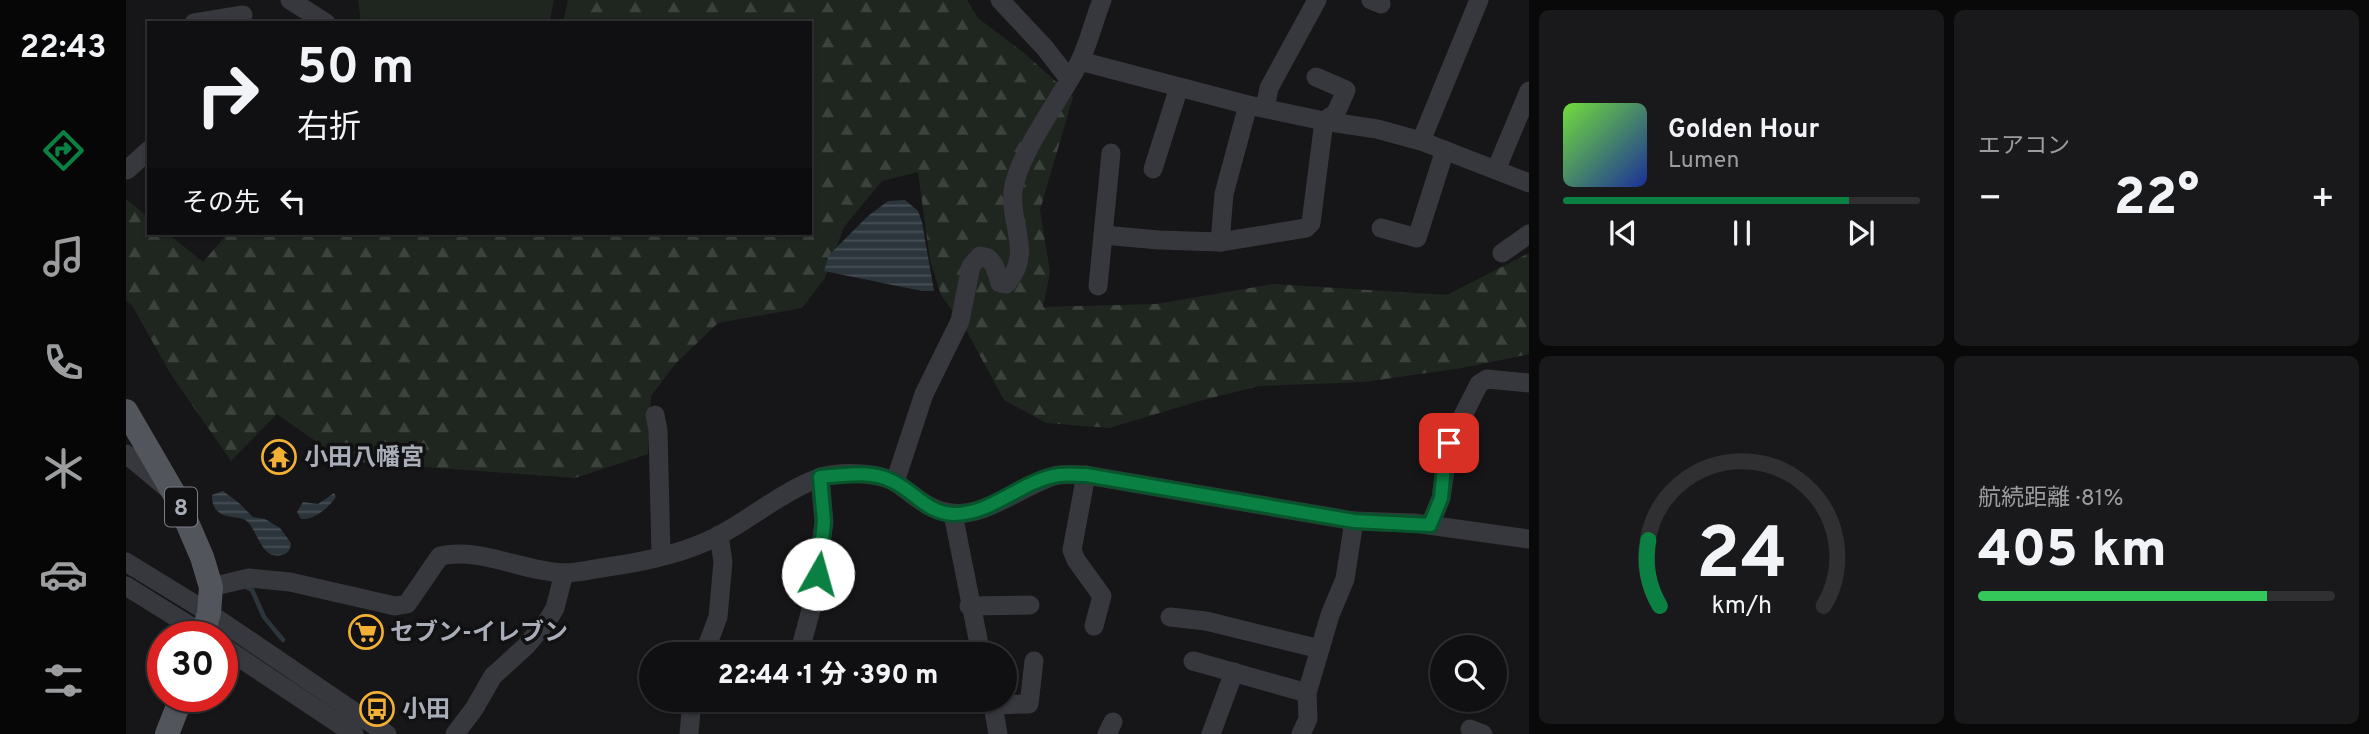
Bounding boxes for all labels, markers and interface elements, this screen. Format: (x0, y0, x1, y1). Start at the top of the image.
text: 22:43 (20, 29, 106, 69)
text: 50 m (297, 39, 414, 101)
icon: right (182, 49, 273, 140)
text: 右折 (297, 109, 361, 149)
text: Golden Hour (1668, 114, 1819, 147)
icon: directions (39, 126, 88, 175)
text: エアコン (1978, 133, 2070, 162)
text: Lumen (1668, 147, 1739, 176)
text: 22° (2114, 167, 2199, 233)
text: − (1978, 176, 2003, 225)
text: + (2310, 176, 2335, 225)
icon: left (274, 182, 312, 220)
text: その先 (182, 188, 260, 221)
icon: previous (1604, 214, 1642, 252)
icon: pause (1723, 214, 1761, 252)
icon: next (1842, 214, 1880, 252)
icon: music (39, 232, 88, 281)
icon: phone (39, 338, 88, 387)
pin (1419, 413, 1479, 473)
icon: arrive (1430, 424, 1468, 462)
temple icon: 小田八幡宮 (260, 438, 298, 476)
icon: climate (39, 444, 88, 493)
place label: 小田八幡宮 (304, 444, 424, 474)
text: 航続距離 · 81% (1978, 485, 2123, 514)
road number: 8 (165, 488, 197, 526)
text: 24 (1696, 512, 1787, 604)
text: 405 km (1978, 519, 2167, 585)
position arrow (781, 537, 855, 611)
icon: car (39, 550, 88, 599)
text: km/h (1711, 591, 1772, 623)
supermarket icon: セブン-イレブン (347, 613, 385, 651)
place label: セブン-イレブン (390, 619, 568, 649)
speed limit sign: 30 (147, 621, 238, 712)
map controls (1430, 635, 1507, 712)
button: search (1430, 635, 1507, 712)
icon: filters (39, 656, 88, 705)
text: 22:44 · 1 分 · 390 m (718, 660, 938, 693)
bus stop icon: 小田 (358, 690, 396, 728)
place label: 小田 (402, 696, 450, 726)

